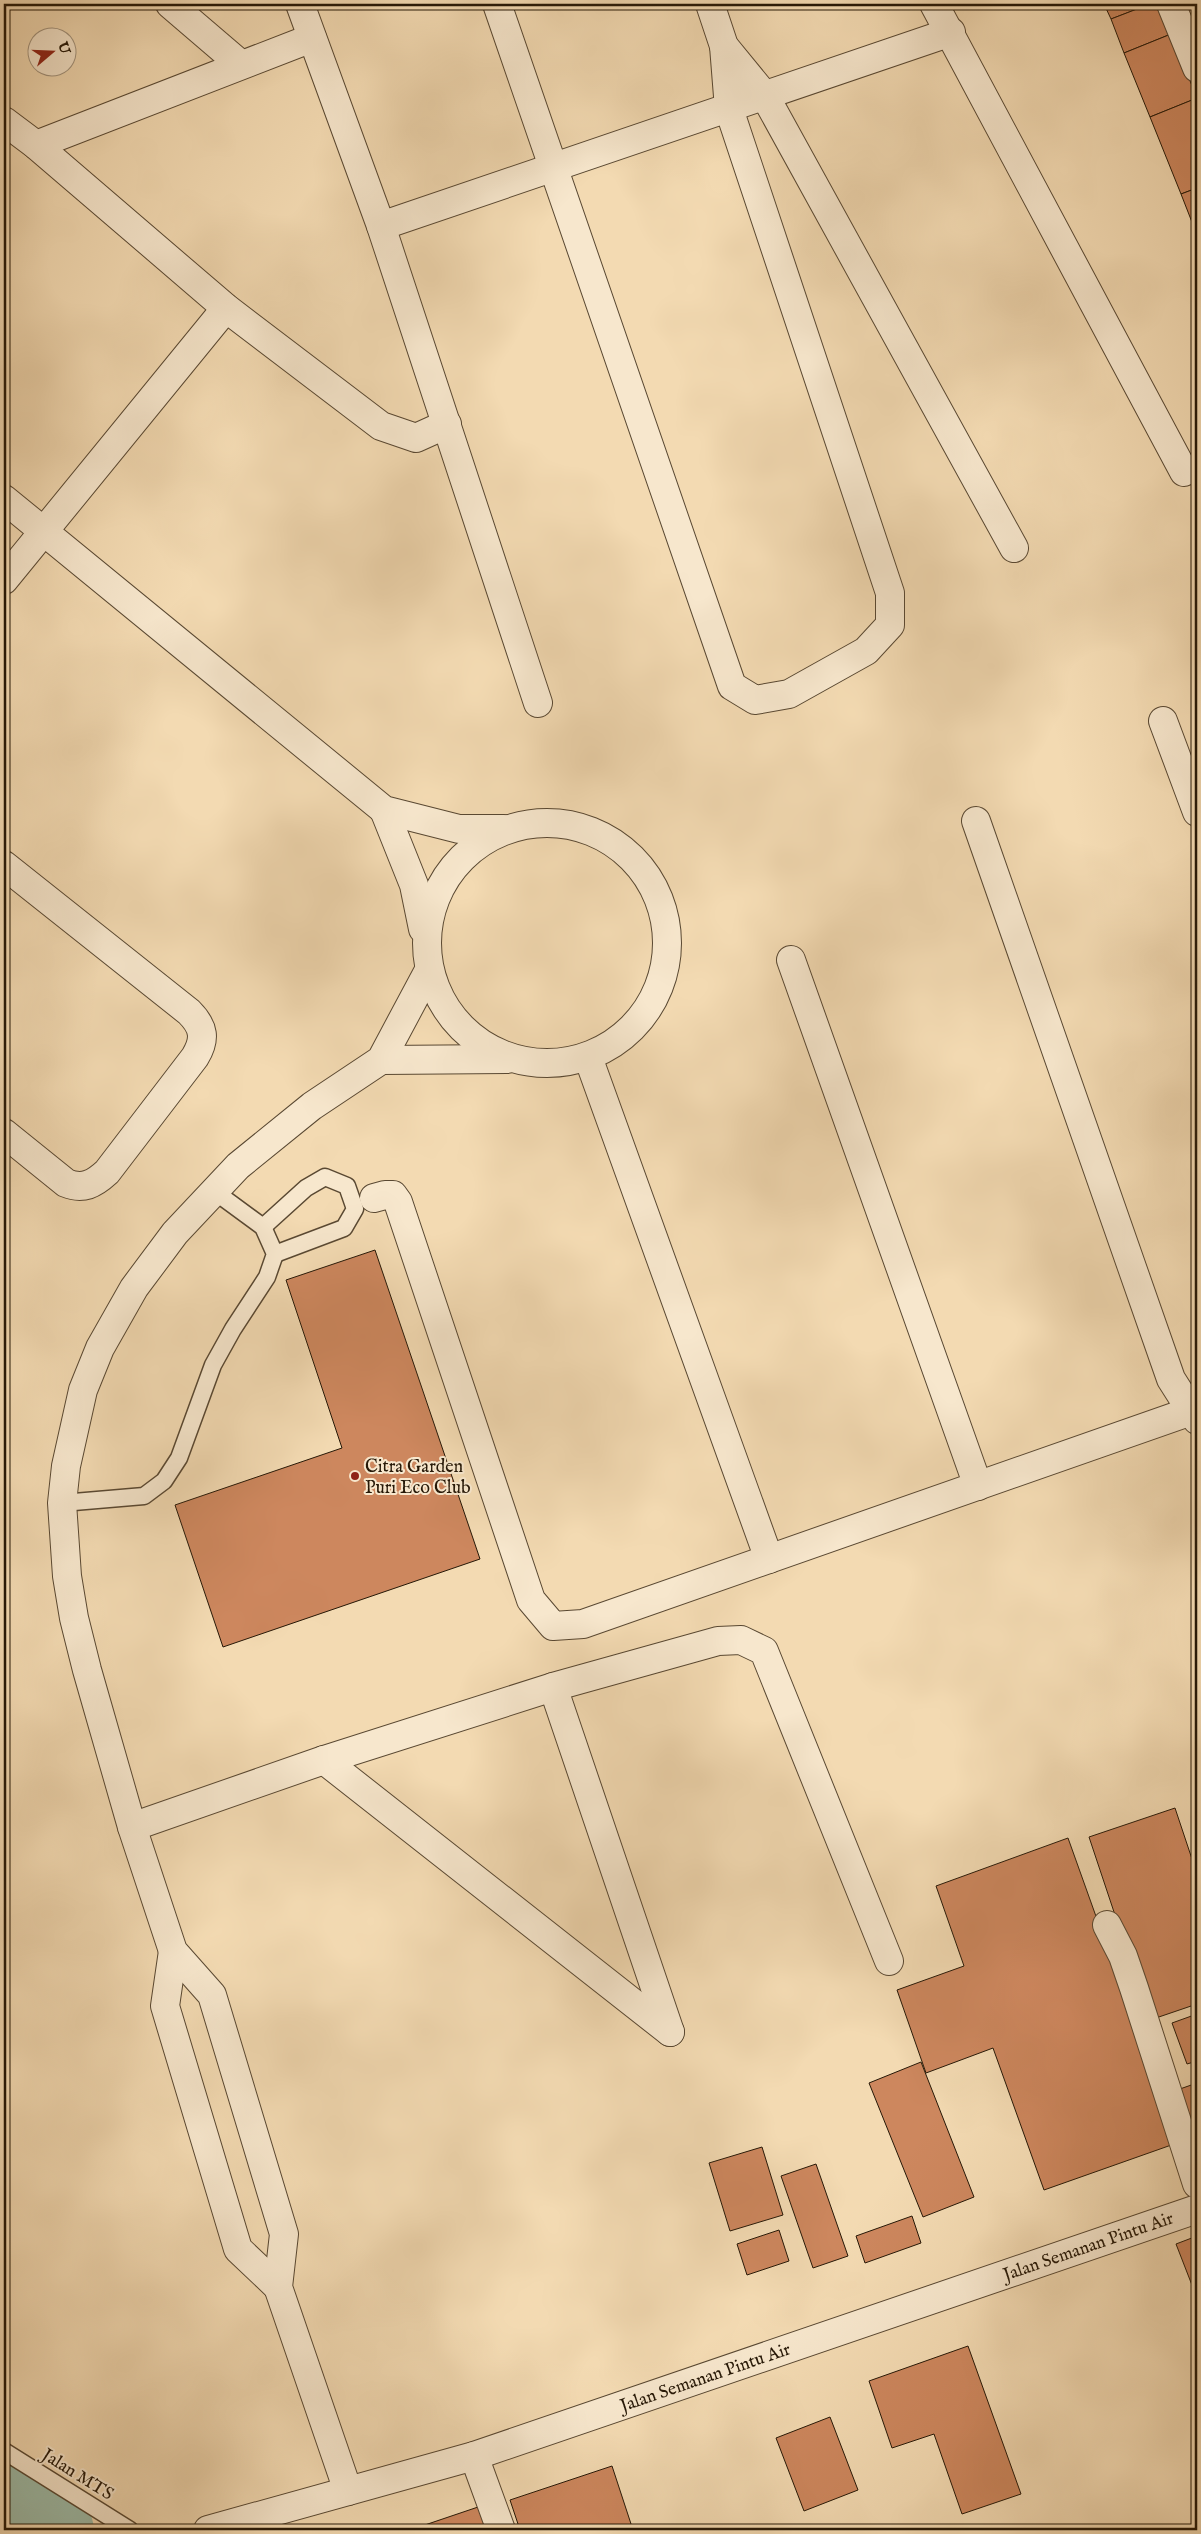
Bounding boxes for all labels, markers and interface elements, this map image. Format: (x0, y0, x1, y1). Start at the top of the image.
north arrow (28, 28, 78, 78)
text: U (53, 39, 74, 58)
place label: Citra Garden Puri Eco Club (365, 1456, 471, 1500)
marker: Citra Garden Puri Eco Club (349, 1470, 361, 1482)
street label: Jalan Semanan Pintu Air (998, 2207, 1177, 2288)
street label: Jalan Semanan Pintu Air (615, 2338, 794, 2419)
street label: Jalan MTS (35, 2443, 117, 2506)

